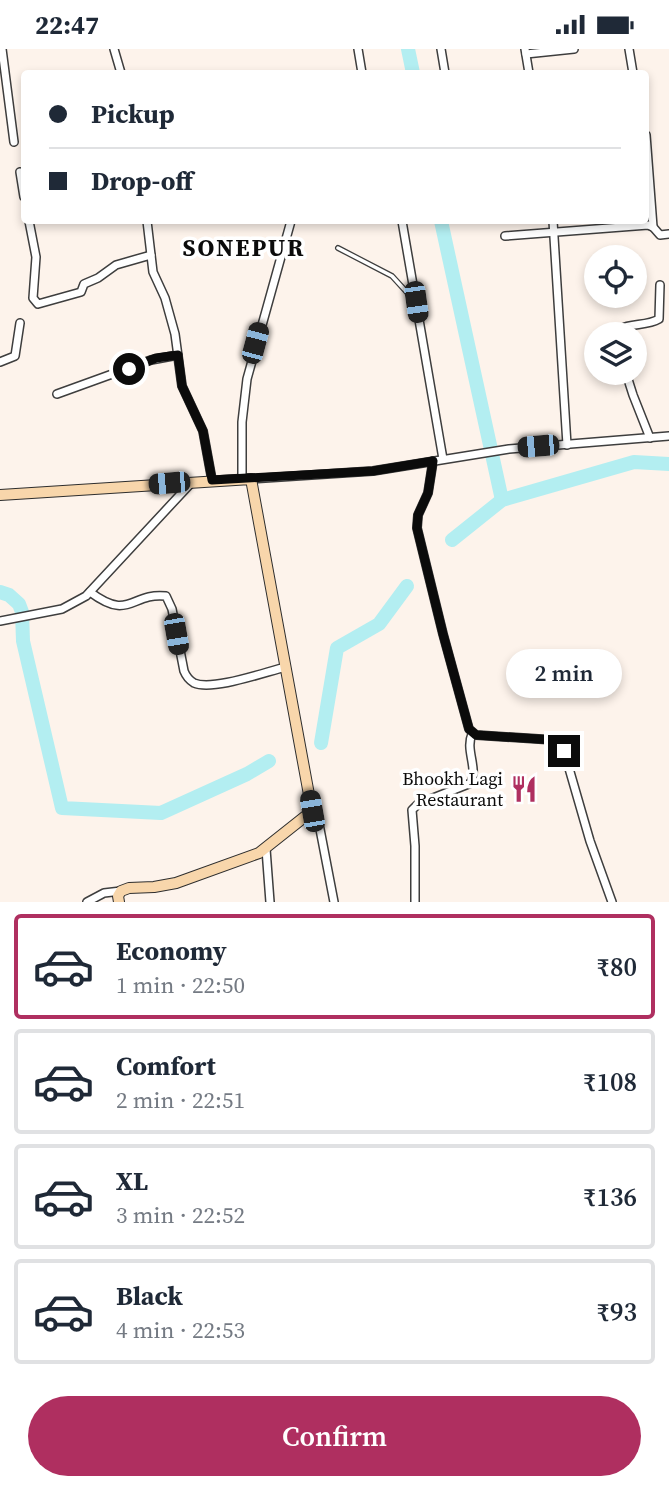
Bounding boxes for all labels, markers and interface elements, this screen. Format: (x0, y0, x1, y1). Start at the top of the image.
text: 22:47 (35, 7, 99, 43)
text: Pickup (91, 96, 175, 132)
text: Drop-off (91, 163, 193, 199)
district label: SONEPUR (183, 231, 305, 264)
map controls (584, 245, 647, 385)
button: locate (584, 245, 647, 308)
car (403, 280, 430, 324)
car (240, 320, 271, 366)
button: layers (584, 322, 647, 385)
route start (113, 353, 145, 385)
car (517, 434, 560, 458)
car (148, 471, 191, 495)
car (163, 611, 190, 657)
callout: 2 min (506, 649, 622, 699)
text: 2 min (534, 657, 594, 689)
route end (548, 735, 580, 767)
place label: Bhookh Lagi Restaurant (402, 766, 503, 812)
restaurant icon: Bhookh Lagi Restaurant (509, 774, 539, 804)
car (299, 788, 326, 834)
text: Economy (116, 933, 227, 969)
icon: car (32, 935, 95, 998)
text: ₹80 (596, 949, 637, 985)
text: 1 min · 22:50 (116, 969, 245, 1001)
text: Comfort (116, 1048, 216, 1084)
icon: car (32, 1050, 95, 1113)
text: ₹108 (583, 1064, 637, 1100)
text: 2 min · 22:51 (116, 1084, 245, 1116)
text: XL (116, 1163, 148, 1199)
icon: car (32, 1165, 95, 1228)
text: ₹136 (583, 1179, 637, 1215)
text: 3 min · 22:52 (116, 1199, 245, 1231)
text: Black (116, 1278, 183, 1314)
icon: car (32, 1280, 95, 1343)
text: ₹93 (596, 1294, 637, 1330)
text: 4 min · 22:53 (116, 1314, 245, 1346)
button: Confirm (28, 1396, 641, 1476)

